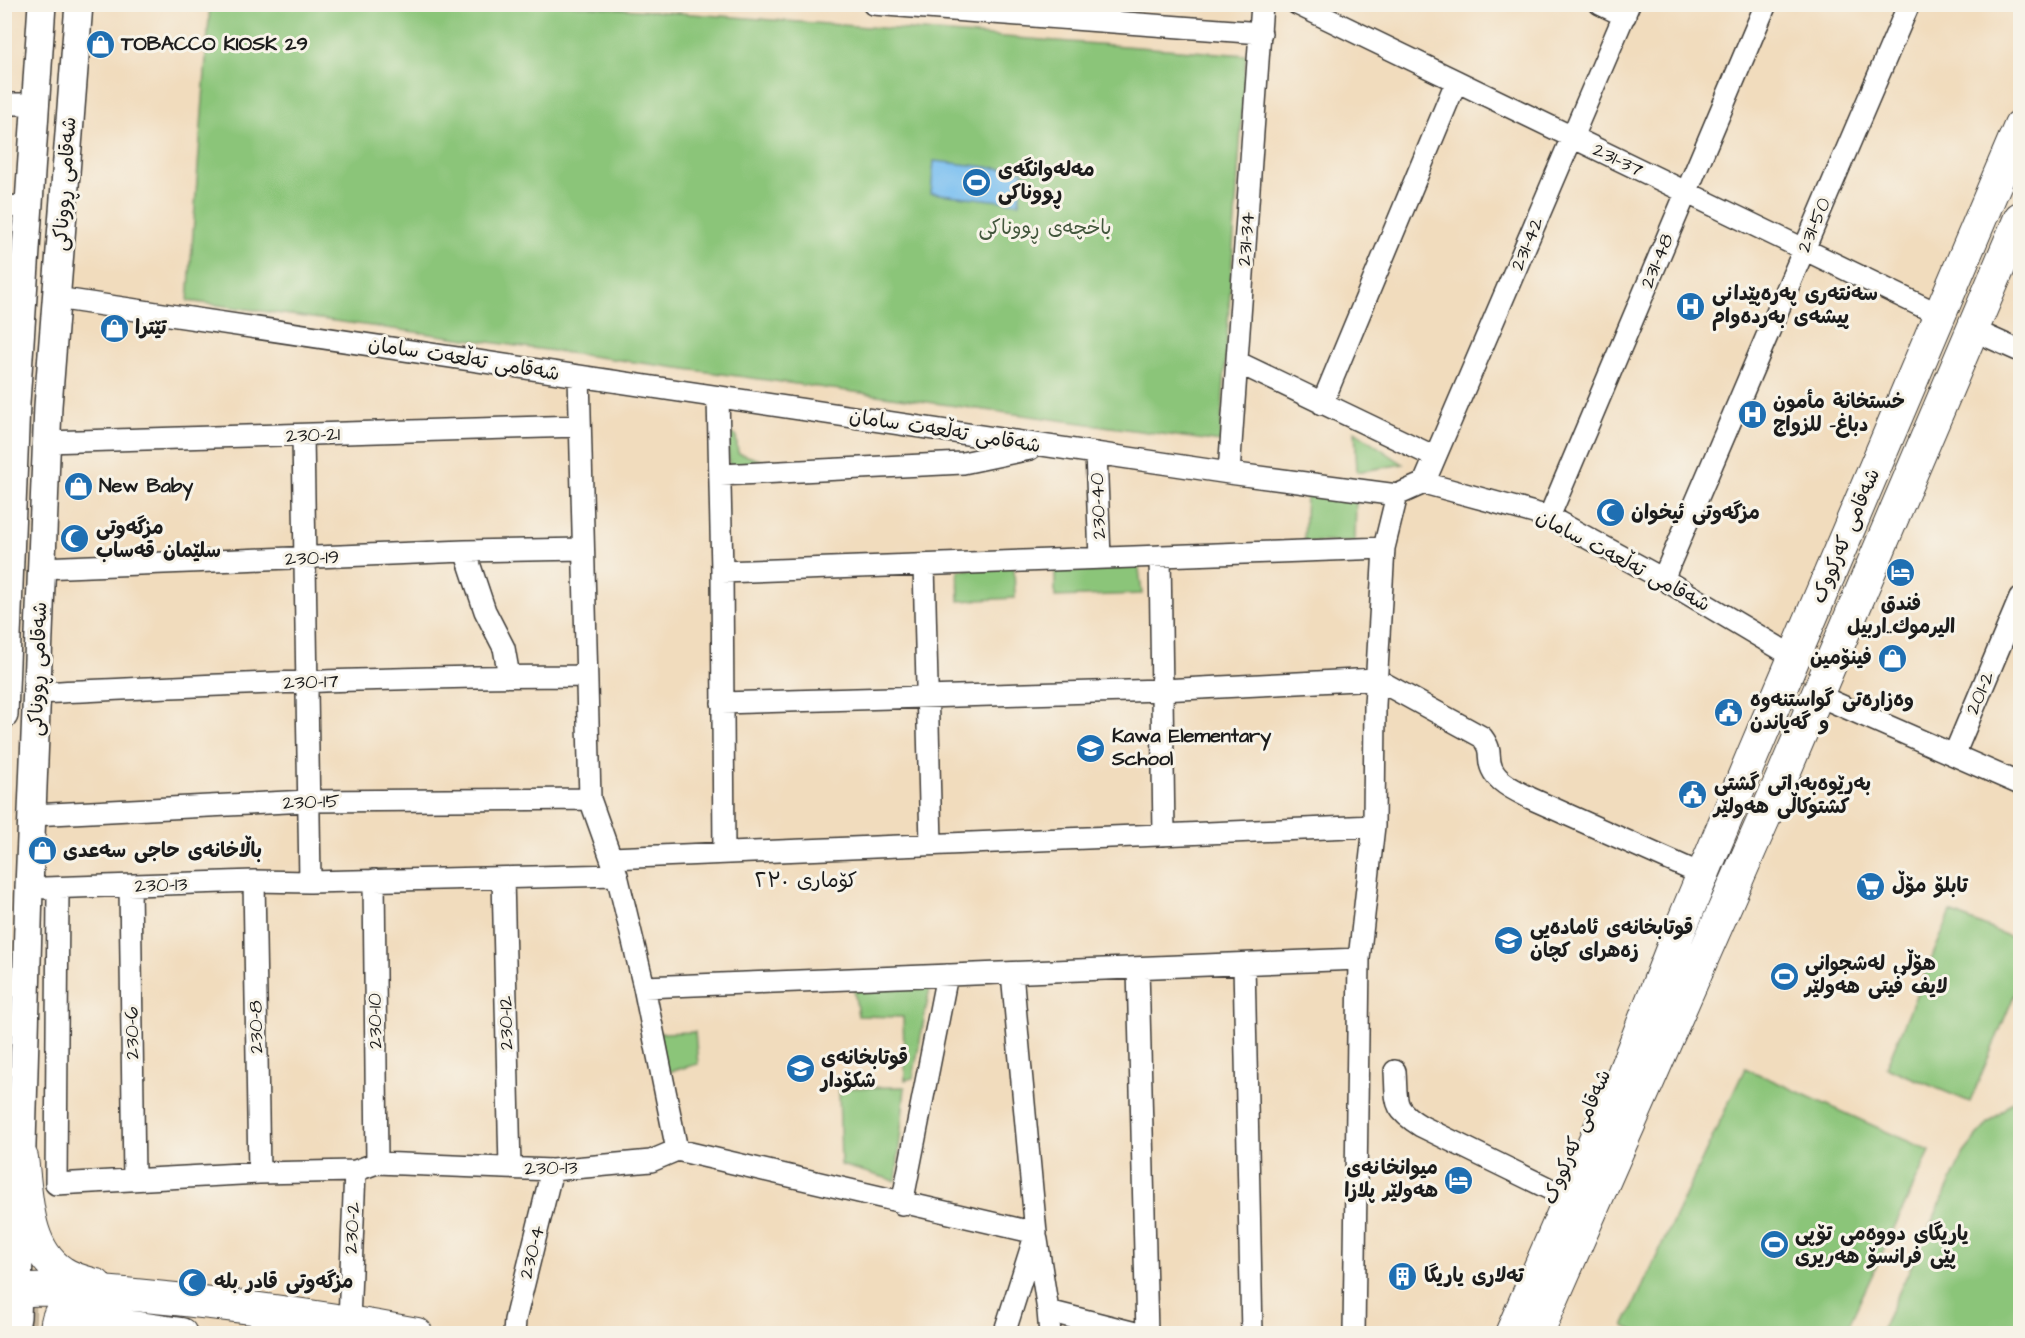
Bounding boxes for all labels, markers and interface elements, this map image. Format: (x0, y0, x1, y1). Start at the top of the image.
shop icon: TOBACCO KIOSK 29 (84, 28, 116, 60)
place label: TOBACCO KIOSK 29 (120, 30, 308, 58)
street label: شەقامی ڕووناکی (46, 116, 86, 252)
street label: 231-37 (1588, 136, 1648, 184)
place label: مەلەوانگەی ڕووناکی (998, 156, 1095, 209)
sports icon: مەلەوانگەی ڕووناکی (961, 166, 993, 198)
street label: 231-50 (1790, 193, 1838, 257)
street label: 231-34 (1230, 211, 1262, 267)
street label: 231-42 (1503, 213, 1551, 275)
park label: باخچەی ڕووناکی (978, 214, 1112, 244)
street label: 231-48 (1633, 229, 1681, 293)
place label: سەنتەری پەرەپێدانی پیشەی بەردەوام (1712, 280, 1878, 331)
hospital icon: سەنتەری پەرەپێدانی پیشەی بەردەوام (1675, 290, 1707, 322)
shop icon: تێترا (98, 312, 130, 344)
place label: تێترا (135, 314, 168, 342)
street label: شەقامی تەڵعەت سامان (366, 329, 562, 388)
place label: خستخانة مأمون دباغ- للزواج (1773, 388, 1905, 439)
hospital icon: خستخانة مأمون دباغ- للزواج (1736, 398, 1768, 430)
street label: شەقامی تەڵعەت سامان (847, 401, 1043, 460)
street label: 230-21 (285, 420, 341, 450)
street label: شەقامی کەرکووک (1805, 464, 1887, 608)
shop icon: New Baby (62, 470, 94, 502)
place label: New Baby (99, 472, 193, 501)
street label: 230-40 (1083, 472, 1113, 540)
mosque icon: مزگەوتی ئیخوان (1594, 497, 1626, 529)
place label: مزگەوتی ئیخوان (1631, 499, 1760, 527)
street label: شەقامی تەڵعەت سامان (1531, 502, 1715, 619)
place label: مزگەوتی سلێمان قەساب (96, 514, 221, 565)
mosque icon: مزگەوتی سلێمان قەساب (59, 523, 91, 555)
street label: 230-19 (284, 543, 340, 573)
hotel icon: فندق اليرموك..اربيل (1885, 557, 1917, 589)
place label: فندق اليرموك..اربيل (1847, 590, 1955, 641)
street label: شەقامی ڕووناکی (22, 601, 56, 737)
shop icon: فینۆمین (1877, 642, 1909, 674)
place label: فینۆمین (1810, 644, 1872, 672)
street label: 230-17 (283, 667, 339, 697)
street label: 201-2 (1958, 667, 2002, 719)
place label: وەزارەتی گواستنەوە و گەیاندن (1750, 686, 1914, 737)
public building icon: وەزارەتی گواستنەوە و گەیاندن (1713, 696, 1745, 728)
place label: Kawa Elementary School (1111, 722, 1271, 773)
school or university icon: Kawa Elementary School (1075, 732, 1107, 764)
place label: بەڕێوەبەراتی گشتی کشتوکاڵی هەولێر (1712, 770, 1871, 821)
public building icon: بەڕێوەبەراتی گشتی کشتوکاڵی هەولێر (1677, 779, 1709, 811)
street label: 230-15 (282, 787, 340, 817)
shop icon: باڵاخانەی حاجی سەعدی (26, 835, 58, 867)
place label: باڵاخانەی حاجی سەعدی (63, 835, 262, 865)
district label: کۆماری ٢٣٠ (755, 866, 857, 895)
street label: 230-13 (134, 870, 188, 900)
supermarket icon: تابلۆ مۆڵ (1855, 870, 1887, 902)
place label: تابلۆ مۆڵ (1892, 870, 1969, 900)
place label: قوتابخانەی ئامادەیی زەهرای کچان (1530, 914, 1693, 965)
school or university icon: قوتابخانەی ئامادەیی زەهرای کچان (1493, 924, 1525, 956)
place label: هۆڵی لەشجوانی لایف فیتی هەولێر (1803, 949, 1948, 1001)
sports icon: هۆڵی لەشجوانی لایف فیتی هەولێر (1768, 960, 1800, 992)
street label: 230-10 (361, 993, 389, 1049)
street label: 230-12 (492, 995, 520, 1050)
street label: 230-8 (242, 1000, 270, 1054)
street label: 230-6 (118, 1006, 146, 1060)
place label: قوتابخانەی شكۆدار (819, 1044, 908, 1095)
school or university icon: قوتابخانەی شكۆدار (784, 1053, 816, 1085)
street label: شەقامی کەرکووک (1536, 1065, 1618, 1209)
street label: 230-13 (524, 1154, 578, 1182)
place label: میوانخانەی هەولێر پلازا (1344, 1154, 1438, 1205)
hotel icon: میوانخانەی هەولێر پلازا (1443, 1164, 1475, 1196)
street label: 230-2 (337, 1201, 367, 1255)
place label: یاریگای دووەمی تۆپی پێی فرانسۆ هەریری (1795, 1220, 1969, 1271)
street label: 230-4 (512, 1222, 552, 1282)
sports icon: یاریگای دووەمی تۆپی پێی فرانسۆ هەریری (1758, 1229, 1790, 1261)
building icon: تەلاری یاریگا (1387, 1260, 1419, 1292)
place label: تەلاری یاریگا (1424, 1262, 1525, 1290)
mosque icon: مزگەوتی قادر بلە (177, 1266, 209, 1298)
place label: مزگەوتی قادر بلە (214, 1268, 354, 1296)

